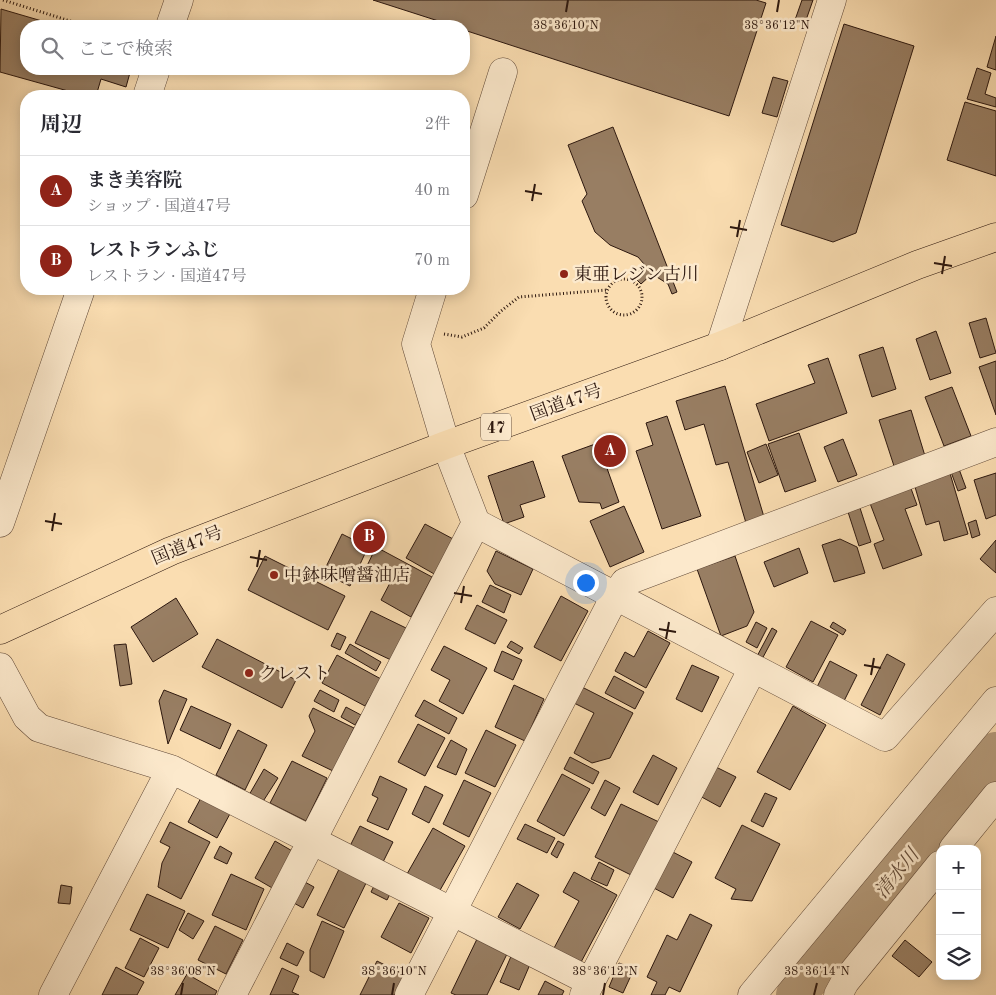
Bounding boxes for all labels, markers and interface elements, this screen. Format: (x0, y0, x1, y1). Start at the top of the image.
search box (20, 20, 470, 75)
text: 38°36'10"N (533, 20, 599, 32)
text: 38°36'12"N (744, 20, 810, 32)
icon: search (38, 34, 66, 62)
text: ここで検索 (78, 41, 173, 60)
text: 周辺 (40, 115, 82, 136)
text: 2件 (425, 117, 450, 133)
text: まき美容院 (87, 172, 182, 191)
text: A (50, 183, 62, 199)
text: 40 m (414, 183, 450, 199)
text: ショップ · 国道47号 (87, 199, 231, 215)
text: レストランふじ (87, 242, 219, 261)
text: B (50, 253, 62, 269)
text: 70 m (414, 253, 450, 269)
place label: 東亜レジン古川 (574, 264, 699, 284)
marker: 東亜レジン古川 (558, 268, 570, 280)
text: レストラン · 国道47号 (87, 269, 247, 285)
street label: 国道47号 (527, 380, 605, 424)
road number: 47 (481, 414, 511, 441)
pin: A (594, 432, 626, 470)
pin: B (353, 518, 385, 556)
street label: 国道47号 (149, 522, 225, 568)
place label: 中鉢味噌醤油店 (284, 565, 410, 585)
marker: 中鉢味噌醤油店 (268, 569, 280, 581)
your location (573, 570, 599, 596)
place label: クレスト (259, 665, 330, 683)
marker: クレスト (243, 667, 255, 679)
water label: 清水川 (871, 844, 925, 903)
map controls (936, 845, 981, 980)
button: + (936, 845, 981, 890)
button: − (936, 890, 981, 935)
button: layers (936, 935, 981, 980)
text: 38°36'08"N (150, 966, 216, 978)
text: 38°36'10"N (361, 966, 427, 978)
text: 38°36'12"N (572, 966, 638, 978)
text: 38°36'14"N (784, 966, 850, 978)

